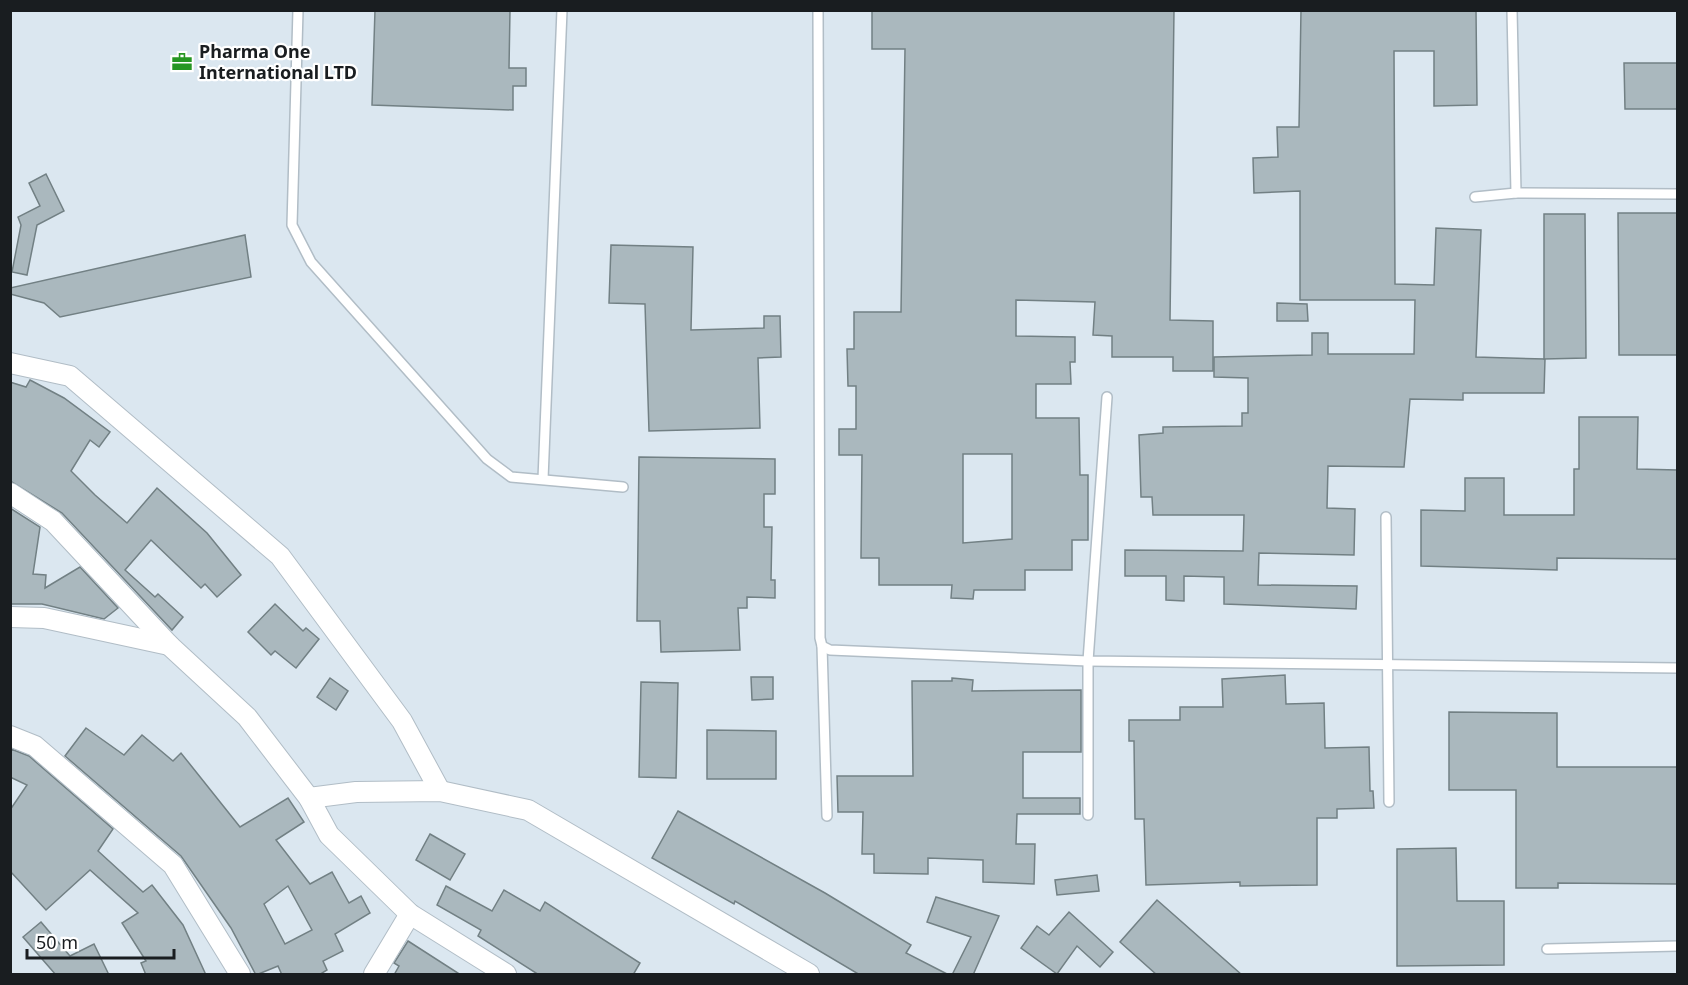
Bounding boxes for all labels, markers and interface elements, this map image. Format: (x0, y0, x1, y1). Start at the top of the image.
place label: Pharma One International LTD (199, 39, 357, 84)
office icon: Pharma One International LTD (170, 50, 194, 74)
scale bar (27, 922, 174, 960)
text: 50 m (36, 930, 78, 954)

